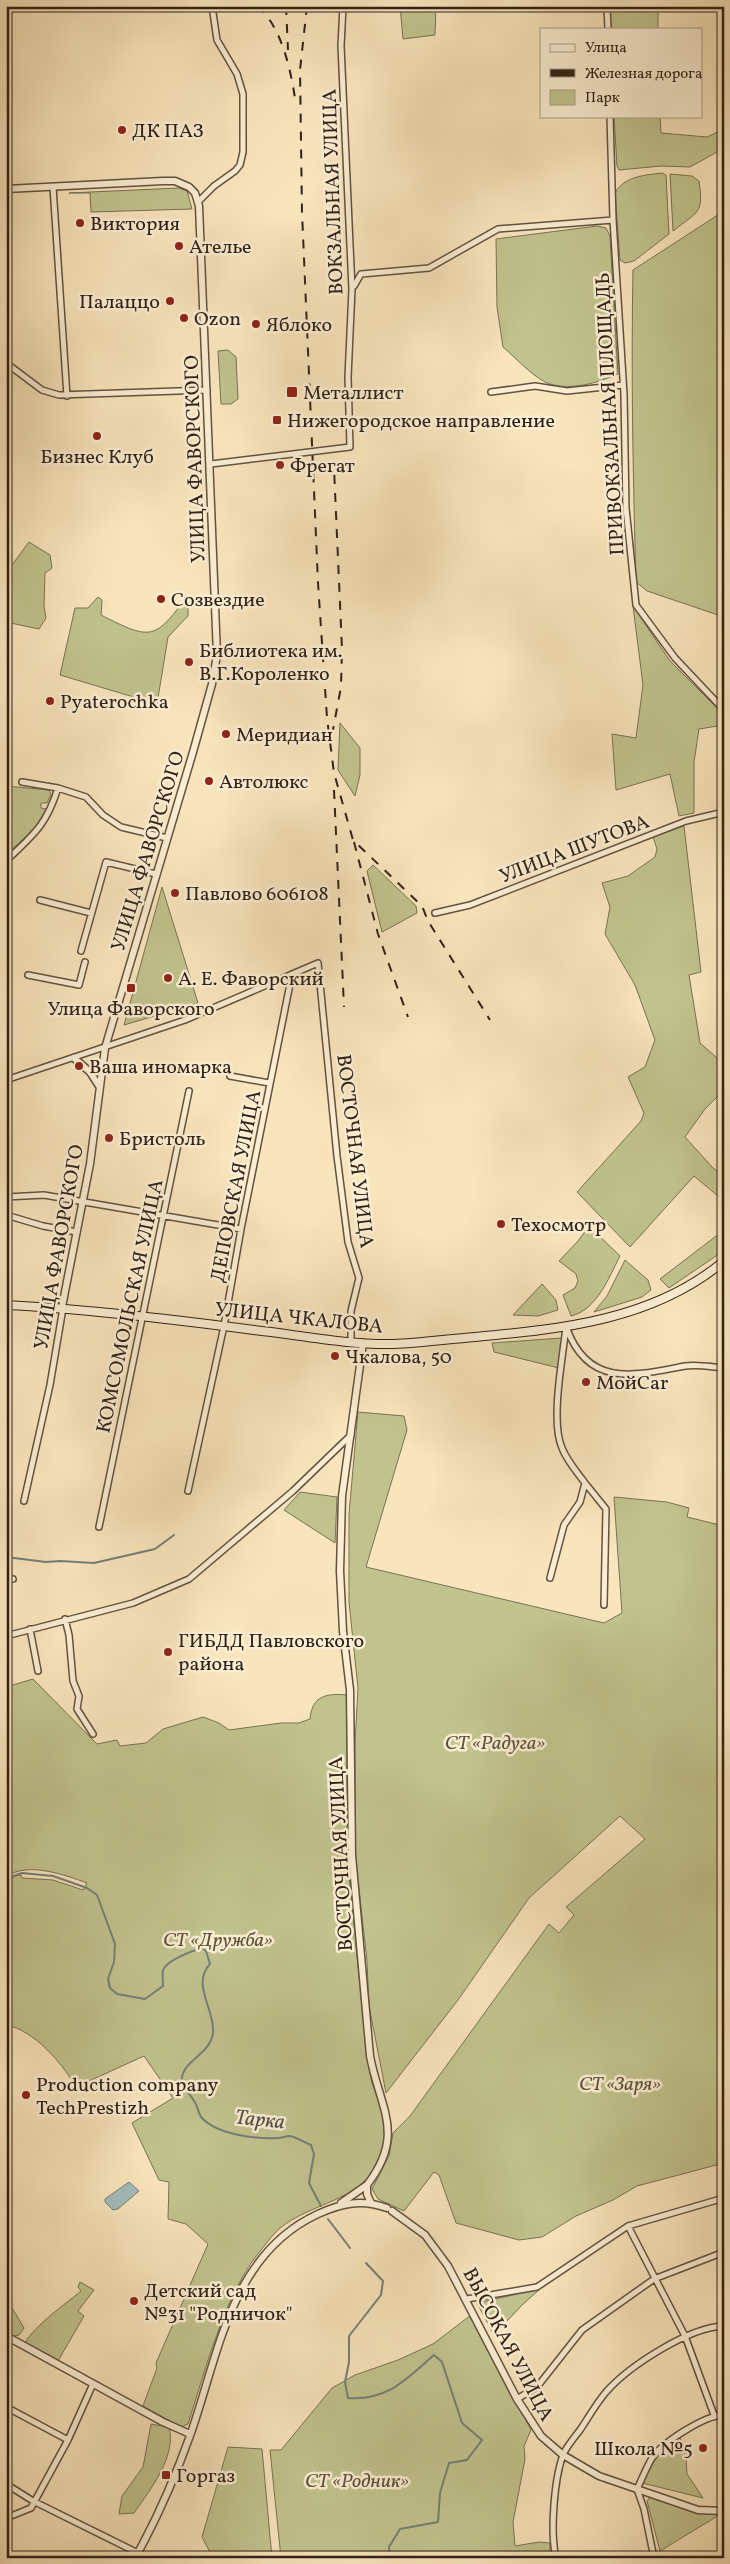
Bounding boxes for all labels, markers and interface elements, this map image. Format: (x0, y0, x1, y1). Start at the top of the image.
legend (540, 28, 702, 118)
text: Улица (585, 38, 627, 59)
text: Железная дорога (585, 64, 702, 85)
street label: ВОКЗАЛЬНАЯ УЛИЦА (316, 88, 352, 295)
text: Парк (585, 88, 620, 109)
place label: ДК ПАЗ (132, 118, 204, 146)
marker: ДК ПАЗ (116, 124, 128, 136)
place label: Виктория (90, 211, 180, 239)
marker: Виктория (74, 217, 86, 229)
place label: Ателье (189, 234, 252, 262)
marker: Ателье (173, 240, 185, 252)
street label: ПРИВОКЗАЛЬНАЯ ПЛОЩАДЬ (590, 272, 632, 556)
place label: Палаццо (79, 289, 160, 317)
marker: Палаццо (164, 295, 176, 307)
place label: Ozon (194, 306, 241, 334)
marker: Ozon (178, 312, 190, 324)
place label: Яблоко (266, 312, 332, 340)
marker: Яблоко (250, 318, 262, 330)
street label: УЛИЦА ФАВОРСКОГО (178, 355, 214, 563)
place label: Металлист (303, 380, 404, 408)
marker: Металлист (285, 385, 299, 399)
place label: Нижегородское направление (287, 408, 555, 436)
marker: Нижегородское направление (271, 414, 283, 426)
marker: Бизнес Клуб (91, 430, 103, 442)
place label: Бизнес Клуб (40, 444, 154, 472)
place label: Фрегат (290, 453, 355, 481)
marker: Фрегат (274, 459, 286, 471)
place label: Созвездие (171, 587, 265, 615)
marker: Созвездие (155, 593, 167, 605)
place label: Библиотека им. В.Г.Короленко (199, 638, 342, 689)
marker: Библиотека им. В.Г.Короленко (183, 656, 195, 668)
place label: Pyaterochka (60, 689, 169, 717)
marker: Pyaterochka (44, 695, 56, 707)
place label: Меридиан (236, 722, 333, 750)
marker: Меридиан (220, 728, 232, 740)
street label: УЛИЦА ФАВОРСКОГО (105, 748, 193, 955)
place label: Автолюкс (219, 769, 309, 797)
marker: Автолюкс (203, 775, 215, 787)
street label: УЛИЦА ШУТОВА (496, 808, 654, 891)
place label: Павлово 606108 (185, 881, 329, 909)
marker: Павлово 606108 (169, 887, 181, 899)
place label: А. Е. Фаворский (178, 966, 324, 994)
marker: А. Е. Фаворский (162, 972, 174, 984)
marker: Улица Фаворского (125, 982, 137, 994)
place label: Улица Фаворского (47, 996, 215, 1024)
street label: ВОСТОЧНАЯ УЛИЦА (328, 1053, 380, 1250)
place label: Ваша иномарка (89, 1054, 232, 1082)
marker: Ваша иномарка (73, 1060, 85, 1072)
street label: ДЕПОВСКАЯ УЛИЦА (205, 1088, 269, 1285)
place label: Бристоль (119, 1126, 206, 1154)
marker: Бристоль (103, 1132, 115, 1144)
street label: УЛИЦА ФАВОРСКОГО (28, 1143, 92, 1352)
street label: КОМСОМОЛЬСКАЯ УЛИЦА (90, 1177, 172, 1436)
place label: Техосмотр (511, 1212, 606, 1240)
marker: Техосмотр (495, 1218, 507, 1230)
street label: УЛИЦА ЧКАЛОВА (213, 1296, 384, 1342)
place label: Чкалова, 50 (345, 1344, 452, 1372)
marker: Чкалова, 50 (329, 1350, 341, 1362)
place label: МойCar (596, 1370, 668, 1398)
marker: МойCar (580, 1376, 592, 1388)
place label: ГИБДД Павловского района (178, 1628, 364, 1679)
marker: ГИБДД Павловского района (162, 1646, 174, 1658)
park label: СТ «Радуга» (445, 1730, 545, 1758)
street label: ВОСТОЧНАЯ УЛИЦА (323, 1756, 361, 1952)
park label: СТ «Дружба» (163, 1927, 273, 1955)
park label: СТ «Заря» (579, 2071, 661, 2099)
place label: Production company TechPrestizh (36, 2072, 219, 2123)
marker: Production company TechPrestizh (20, 2089, 32, 2101)
water label: Тарка (233, 2103, 286, 2138)
street label: ВЫСОКАЯ УЛИЦА (455, 2263, 560, 2427)
place label: Детский сад №31 "Родничок" (144, 2278, 293, 2329)
marker: Детский сад №31 "Родничок" (128, 2295, 140, 2307)
place label: Школа №5 (594, 2436, 693, 2464)
marker: Школа №5 (697, 2442, 709, 2454)
place label: Горгаз (176, 2463, 235, 2491)
park label: СТ «Родник» (305, 2468, 409, 2496)
marker: Горгаз (160, 2469, 172, 2481)

